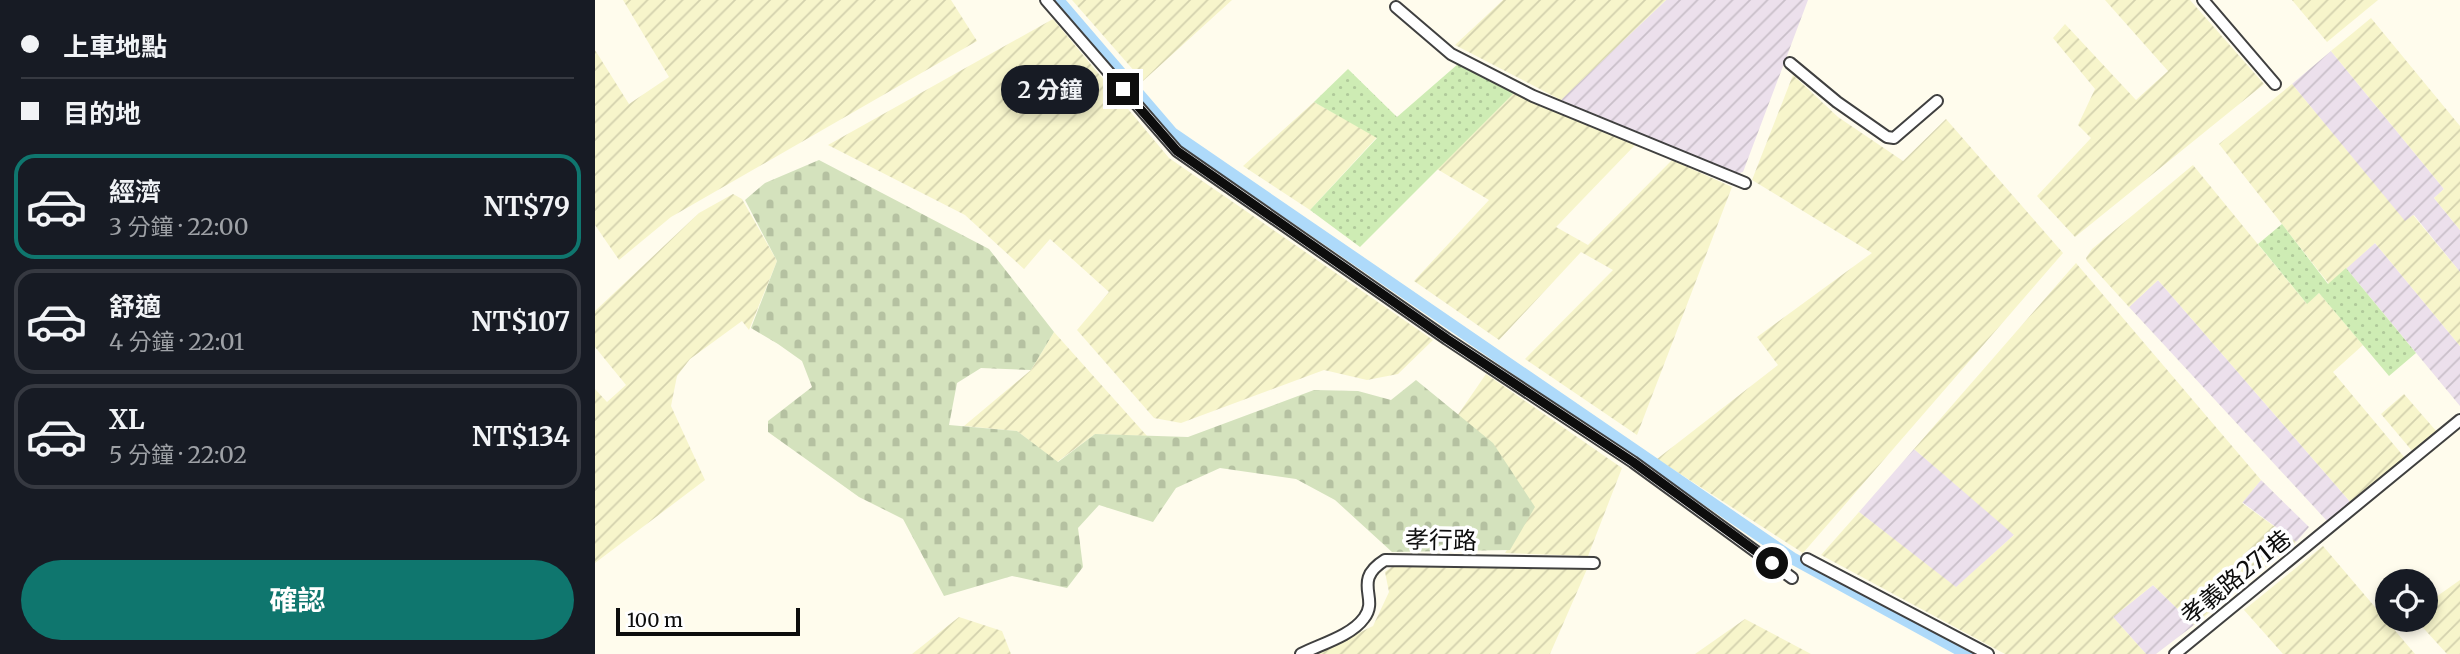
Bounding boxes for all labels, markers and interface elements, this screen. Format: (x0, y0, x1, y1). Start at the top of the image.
text: 上車地點 (63, 30, 167, 63)
callout: 2 分鐘 (1001, 64, 1099, 114)
route end (1107, 73, 1139, 105)
text: 2 分鐘 (1018, 75, 1082, 104)
text: 目的地 (63, 97, 141, 130)
icon: car (25, 175, 88, 238)
text: 經濟 (109, 175, 161, 208)
text: NT$79 (483, 190, 570, 223)
text: 3 分鐘 · 22:00 (109, 212, 249, 241)
icon: car (25, 290, 88, 353)
text: 舒適 (109, 290, 161, 323)
text: NT$107 (471, 305, 570, 338)
text: 4 分鐘 · 22:01 (109, 327, 244, 356)
text: XL (109, 403, 145, 436)
icon: car (25, 405, 88, 468)
text: NT$134 (472, 420, 570, 453)
text: 5 分鐘 · 22:02 (109, 440, 247, 469)
street label: 孝義路271巷 (2174, 523, 2298, 631)
street label: 孝行路 (1405, 524, 1477, 556)
route start (1756, 547, 1788, 579)
button: 確認 (21, 560, 574, 640)
map controls (2375, 569, 2438, 632)
button: locate (2375, 569, 2438, 632)
scale bar (616, 605, 800, 637)
text: 100 m (627, 608, 683, 632)

